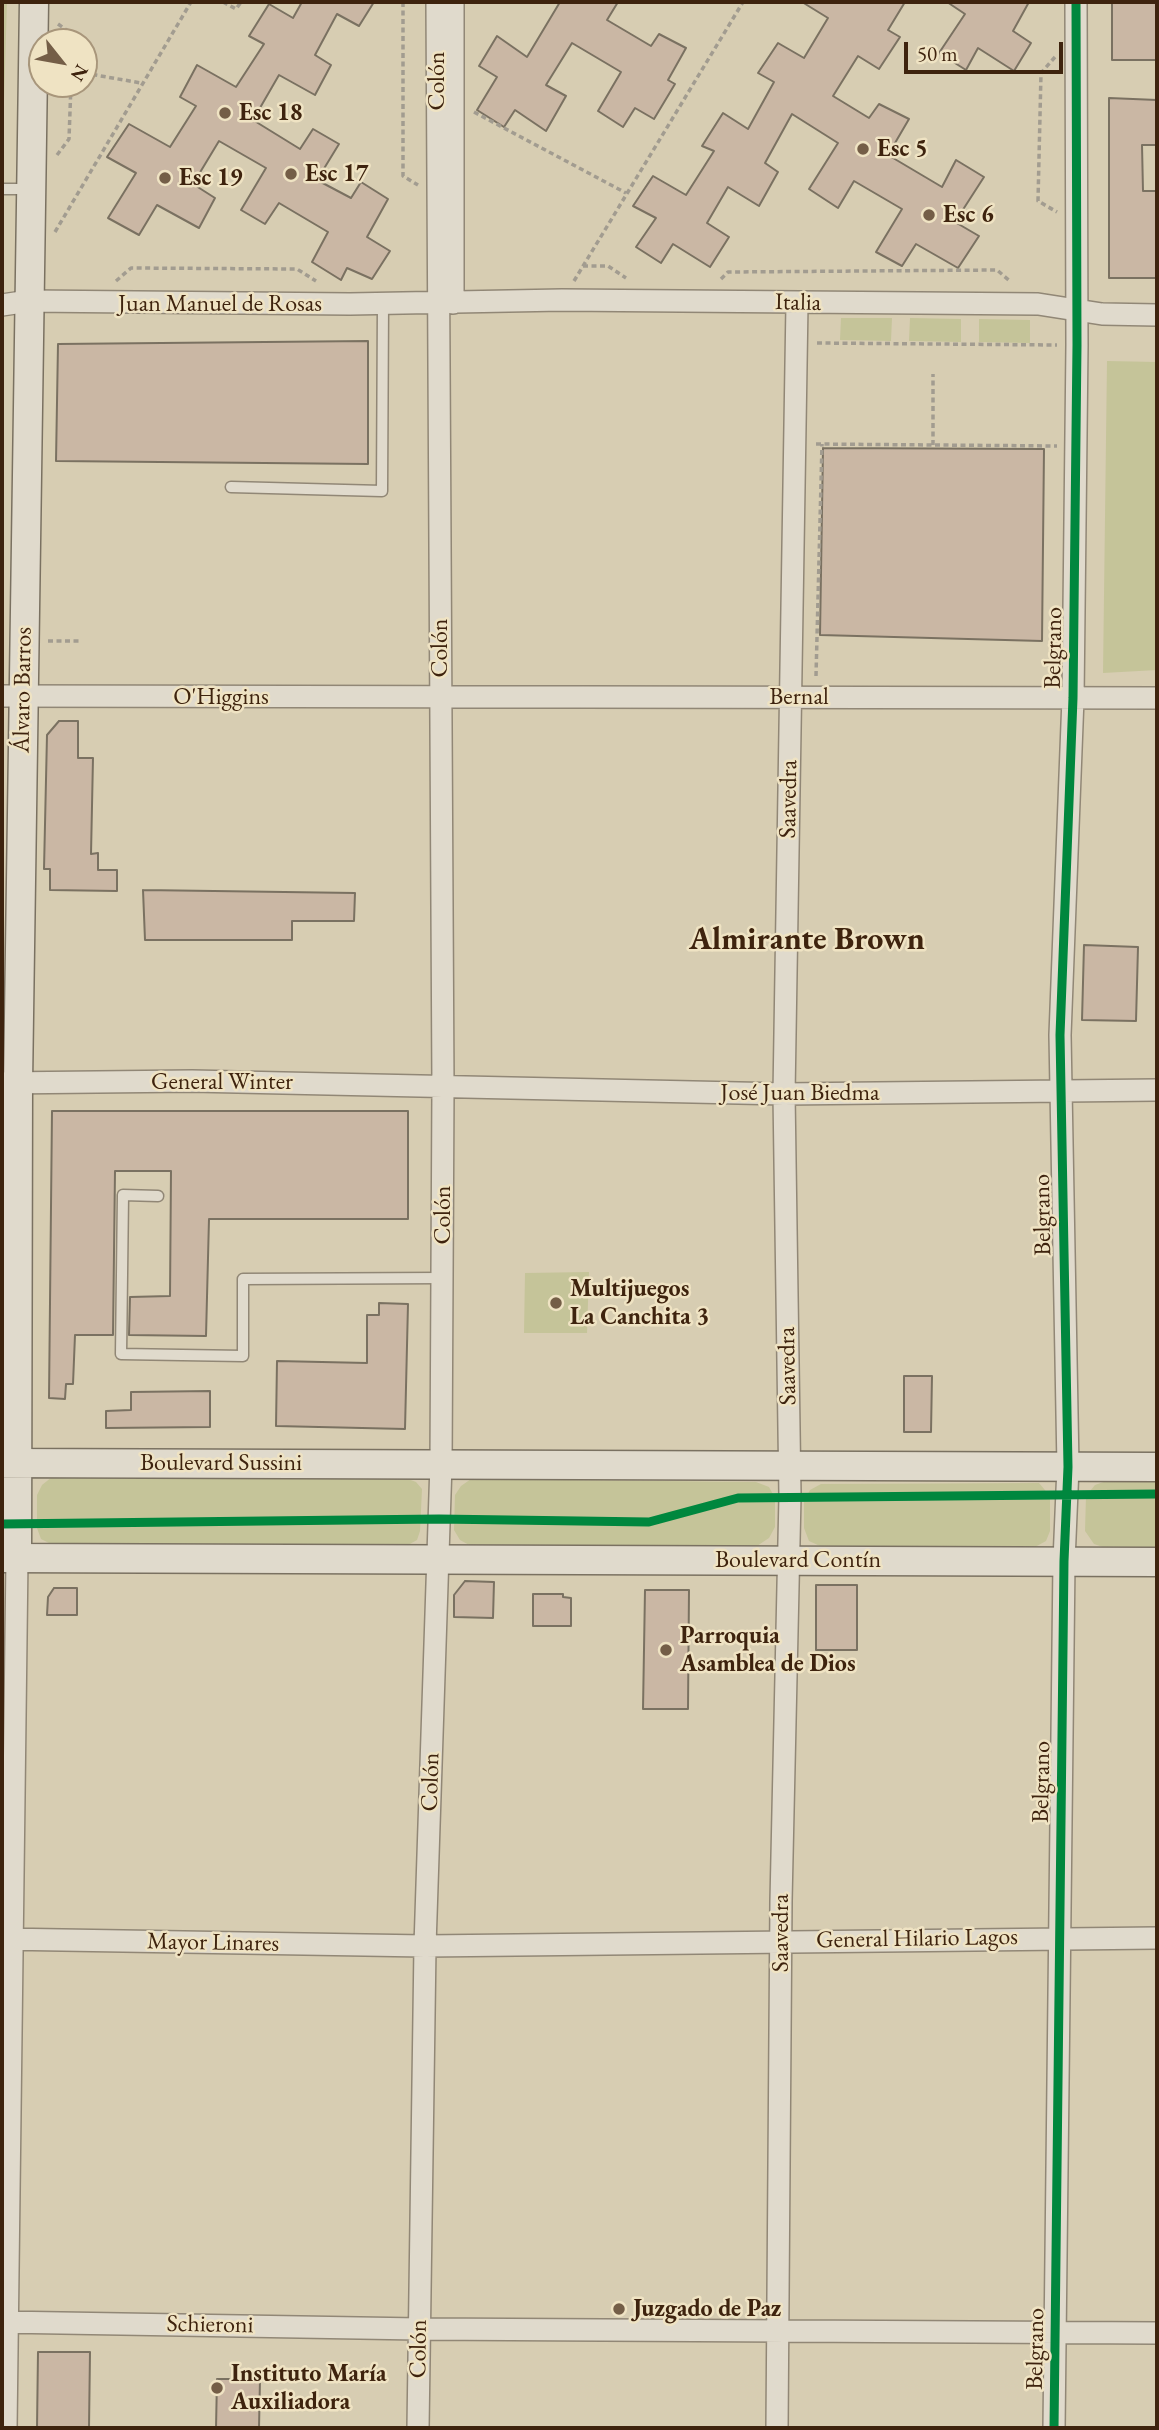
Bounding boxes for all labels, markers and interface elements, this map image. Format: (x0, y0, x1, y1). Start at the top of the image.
north arrow (28, 28, 98, 98)
scale bar (907, 28, 1066, 72)
text: 50 m (917, 40, 958, 67)
street label: Colón (423, 52, 451, 110)
text: N (65, 60, 94, 86)
place label: Esc 18 (239, 99, 302, 127)
marker: Esc 18 (217, 105, 233, 121)
place label: Esc 5 (877, 135, 928, 163)
marker: Esc 5 (855, 141, 871, 157)
place label: Esc 17 (305, 160, 368, 188)
place label: Esc 19 (179, 164, 242, 192)
marker: Esc 17 (283, 166, 299, 182)
marker: Esc 19 (157, 170, 173, 186)
place label: Esc 6 (943, 201, 994, 229)
marker: Esc 6 (921, 207, 937, 223)
street label: Italia (775, 288, 821, 318)
street label: Juan Manuel de Rosas (118, 290, 322, 318)
street label: Belgrano (1039, 607, 1069, 689)
street label: Colón (426, 619, 454, 677)
street label: Álvaro Barros (8, 627, 38, 753)
street label: O'Higgins (173, 683, 269, 711)
street label: Bernal (769, 683, 829, 711)
street label: Saavedra (774, 759, 804, 839)
district label: Almirante Brown (689, 921, 925, 959)
street label: General Winter (151, 1068, 293, 1096)
street label: José Juan Biedma (720, 1079, 880, 1107)
street label: Belgrano (1028, 1174, 1058, 1256)
street label: Colón (429, 1186, 457, 1244)
place label: Multijuegos La Canchita 3 (570, 1275, 709, 1331)
marker: Multijuegos La Canchita 3 (548, 1295, 564, 1311)
street label: Saavedra (773, 1326, 803, 1406)
street label: Boulevard Sussini (140, 1449, 302, 1477)
street label: Boulevard Contín (715, 1546, 881, 1574)
place label: Parroquia Asamblea de Dios (680, 1622, 856, 1678)
marker: Parroquia Asamblea de Dios (658, 1642, 674, 1658)
street label: Belgrano (1027, 1741, 1057, 1823)
street label: Colón (416, 1752, 446, 1812)
street label: Saavedra (767, 1894, 795, 1972)
street label: General Hilario Lagos (816, 1923, 1018, 1955)
street label: Mayor Linares (147, 1927, 279, 1959)
place label: Juzgado de Paz (633, 2295, 781, 2323)
marker: Juzgado de Paz (611, 2301, 627, 2317)
street label: Belgrano (1021, 2308, 1051, 2390)
street label: Schieroni (166, 2310, 254, 2340)
street label: Colón (404, 2319, 434, 2379)
place label: Instituto María Auxiliadora (231, 2360, 387, 2416)
marker: Instituto María Auxiliadora (209, 2380, 225, 2396)

